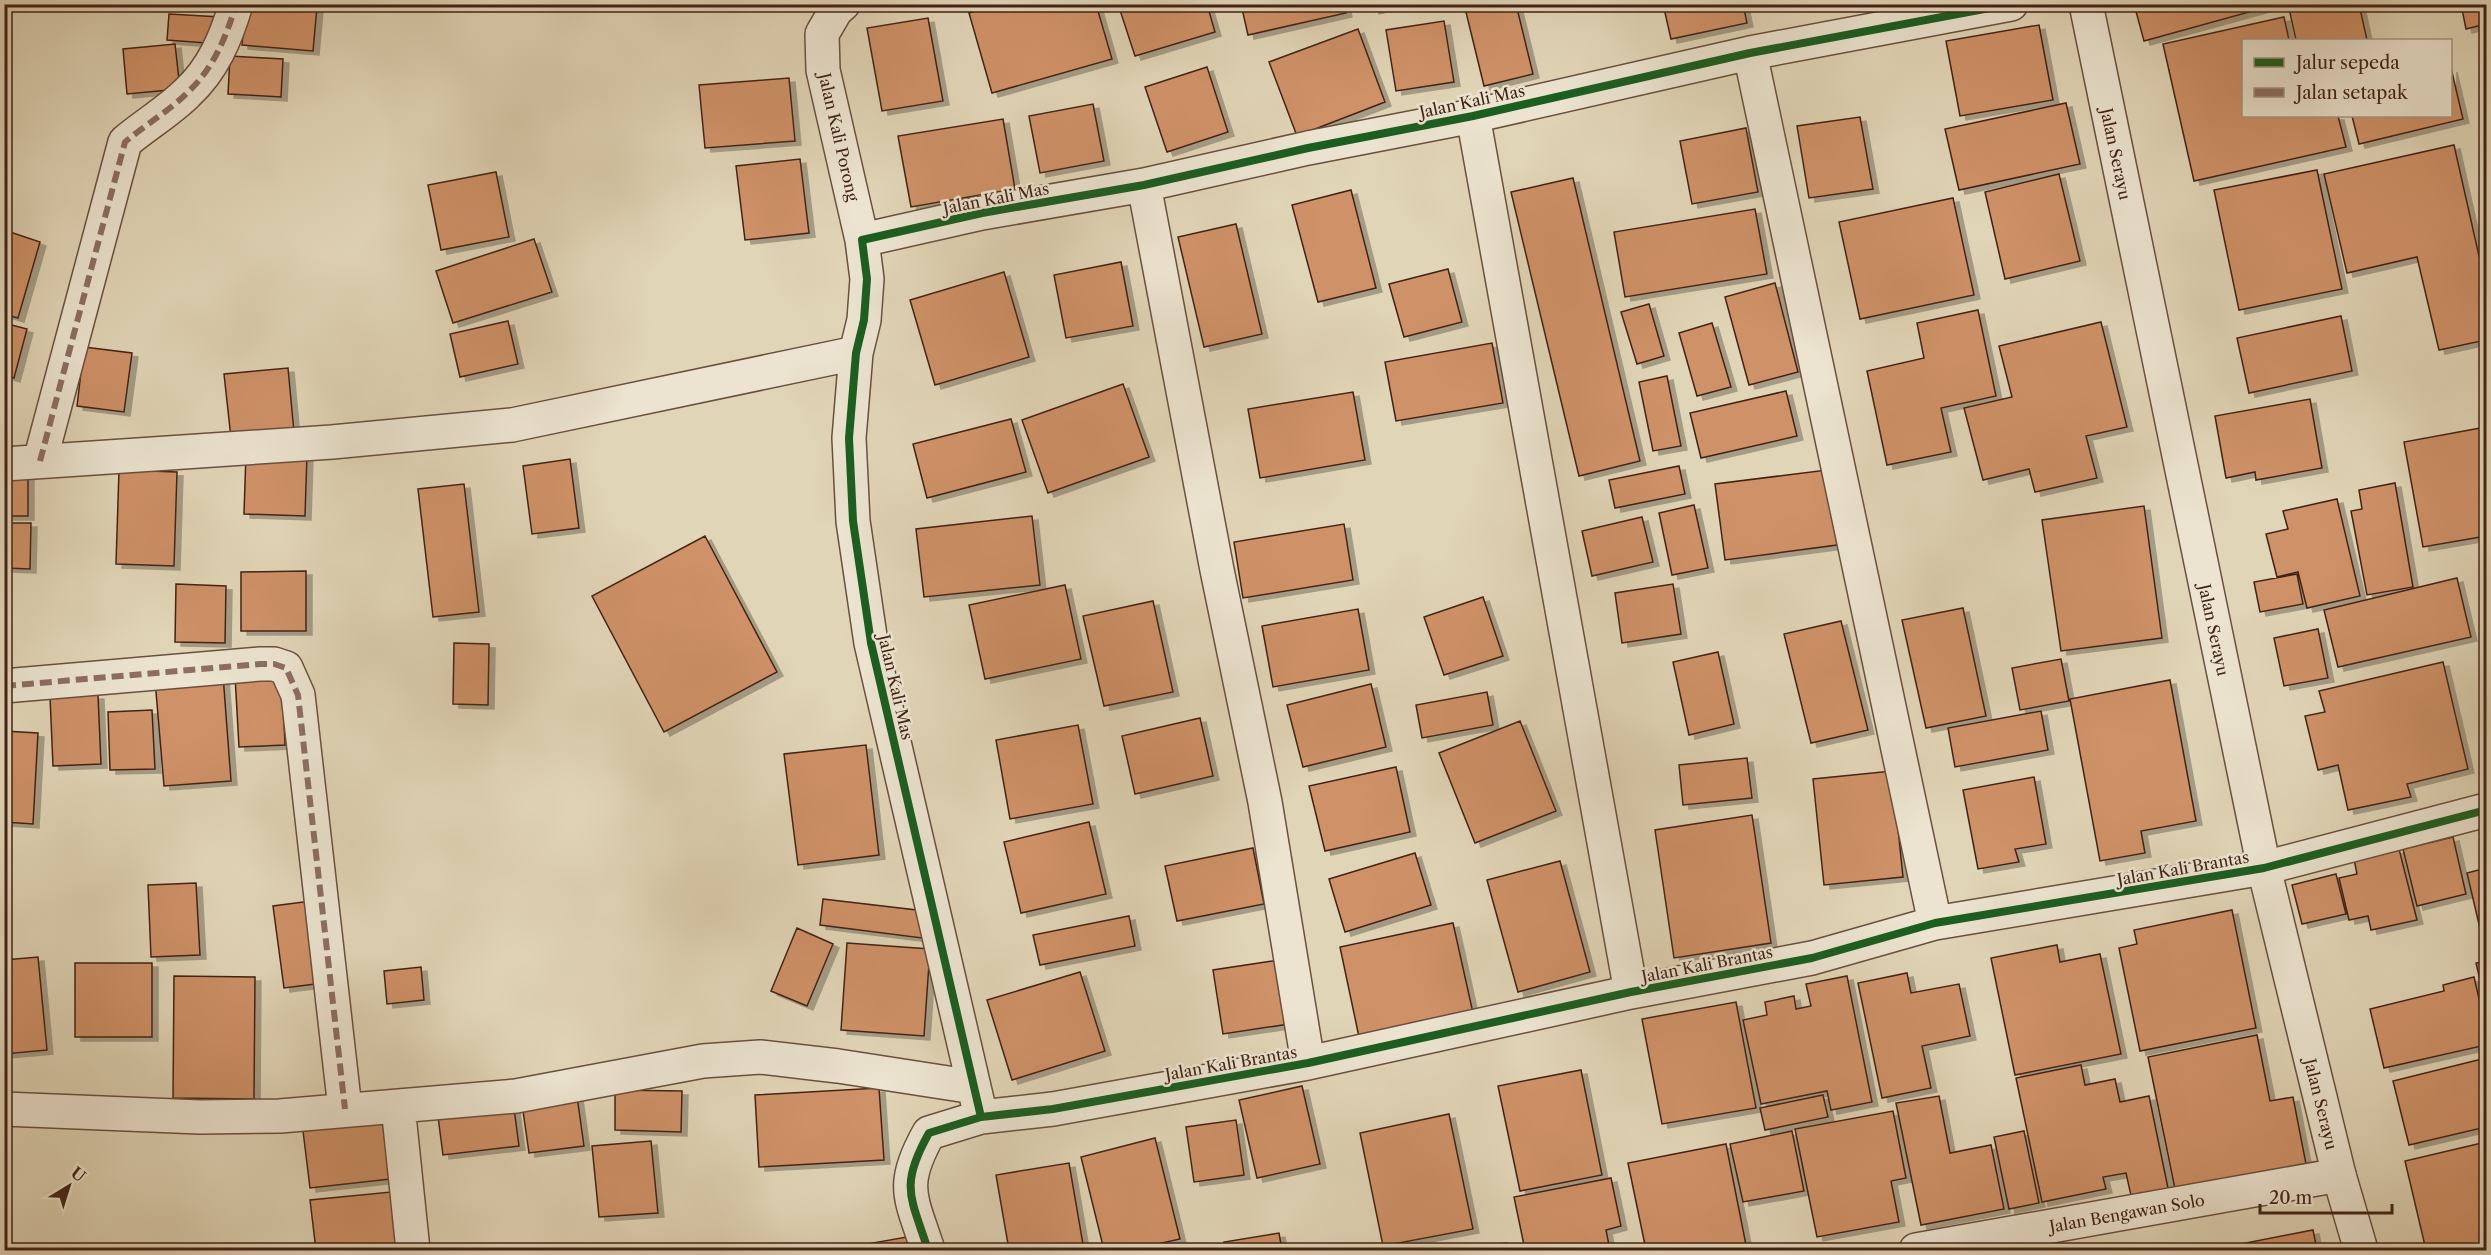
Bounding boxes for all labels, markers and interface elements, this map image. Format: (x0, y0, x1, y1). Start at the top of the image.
legend (2242, 39, 2452, 117)
text: Jalur sepeda (2293, 52, 2400, 74)
street label: Jalan Kali Porong (814, 68, 864, 204)
street label: Jalan Kali Mas (1414, 80, 1527, 123)
text: Jalan setapak (2293, 82, 2409, 104)
street label: Jalan Serayu (2096, 103, 2136, 202)
street label: Jalan Kali Mas (938, 178, 1051, 219)
street label: Jalan Serayu (2194, 579, 2234, 678)
street label: Jalan Kali Mas (873, 629, 918, 742)
street label: Jalan Kali Brantas (2113, 847, 2250, 890)
street label: Jalan Kali Brantas (1637, 941, 1774, 987)
street label: Jalan Kali Brantas (1161, 1042, 1298, 1085)
street label: Jalan Serayu (2299, 1053, 2342, 1152)
north arrow (39, 1156, 99, 1216)
text: U (67, 1162, 90, 1186)
scale bar (2260, 1177, 2392, 1215)
text: 20 m (2269, 1187, 2313, 1209)
street label: Jalan Bengawan Solo (2045, 1189, 2206, 1237)

